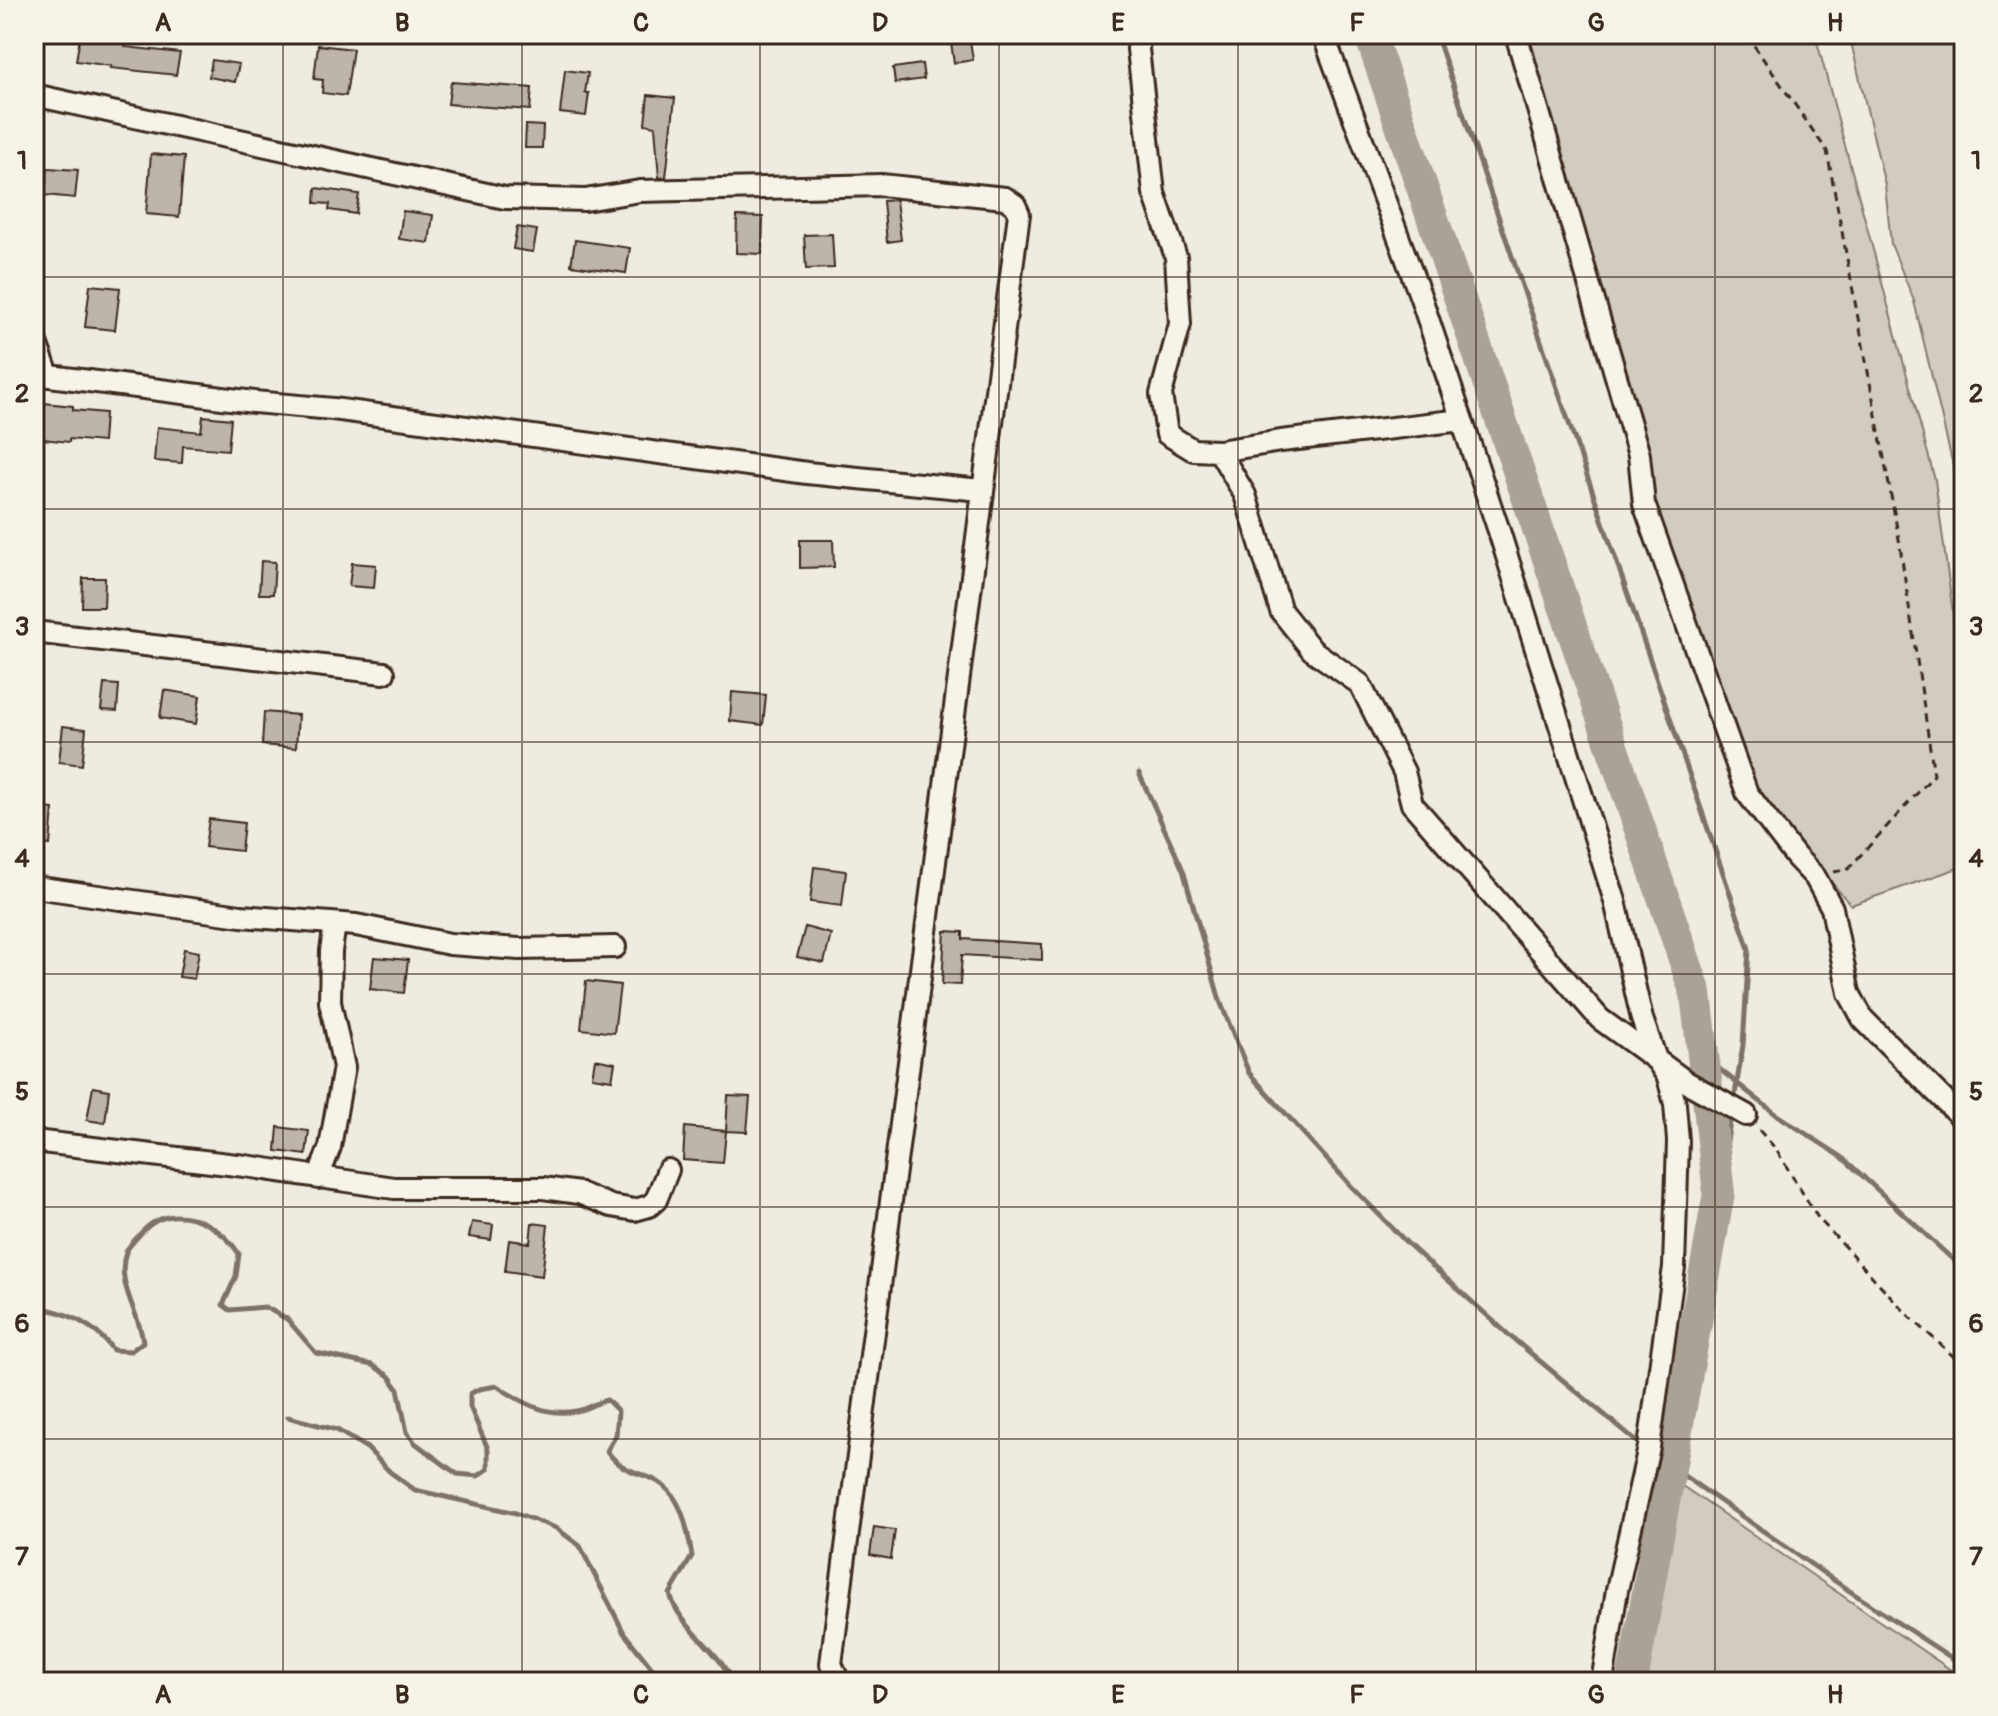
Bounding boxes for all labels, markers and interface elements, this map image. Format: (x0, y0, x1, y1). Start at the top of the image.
text: A (155, 7, 172, 39)
text: B (395, 7, 409, 39)
text: C (633, 7, 649, 39)
text: D (872, 7, 888, 39)
text: E (1111, 7, 1125, 39)
text: F (1349, 7, 1365, 39)
text: G (1587, 7, 1605, 39)
text: H (1827, 7, 1843, 39)
text: 1 (17, 145, 27, 177)
text: 1 (1971, 145, 1981, 177)
text: 2 (15, 378, 29, 410)
text: 2 (1969, 378, 1983, 410)
text: 3 (15, 611, 29, 643)
text: 3 (1969, 611, 1983, 643)
text: 4 (14, 843, 30, 875)
text: 4 (1968, 843, 1984, 875)
text: 5 (15, 1076, 29, 1108)
text: 5 (1969, 1076, 1983, 1108)
text: 6 (14, 1308, 30, 1340)
text: 6 (1968, 1308, 1984, 1340)
text: 7 (15, 1541, 29, 1573)
text: 7 (1969, 1541, 1983, 1573)
text: A (155, 1679, 172, 1711)
text: B (395, 1679, 409, 1711)
text: C (633, 1679, 649, 1711)
text: D (872, 1679, 888, 1711)
text: E (1111, 1679, 1125, 1711)
text: F (1349, 1679, 1365, 1711)
text: G (1587, 1679, 1605, 1711)
text: H (1827, 1679, 1843, 1711)

